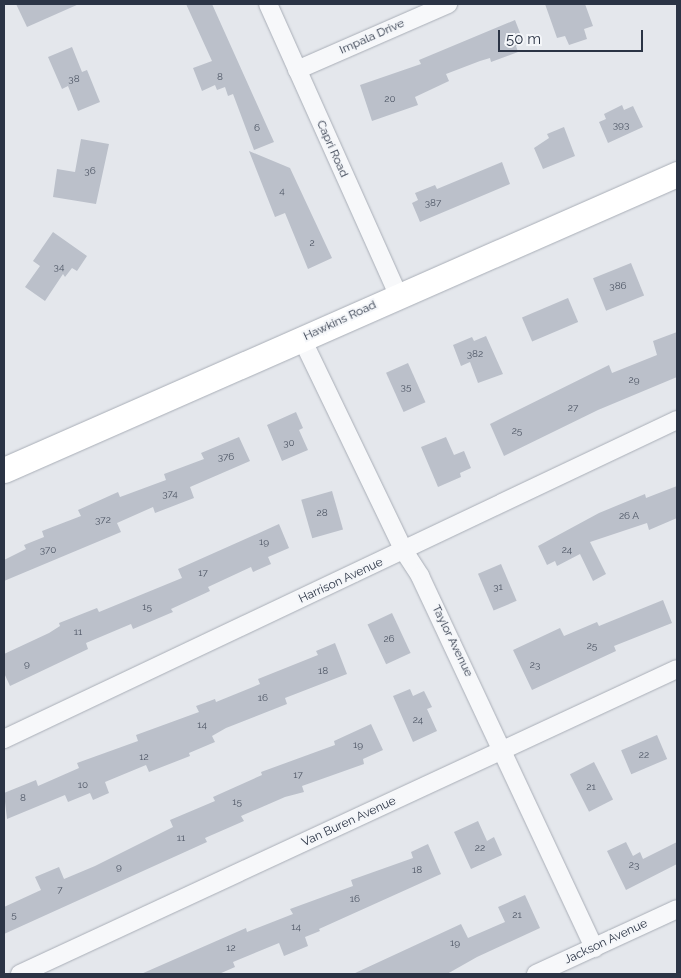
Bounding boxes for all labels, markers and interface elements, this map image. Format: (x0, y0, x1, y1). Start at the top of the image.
street label: Impala Drive (337, 16, 407, 58)
scale bar (501, 20, 646, 52)
text: 50 m (506, 30, 541, 48)
house number: 8 (217, 71, 223, 83)
house number: 38 (68, 73, 80, 85)
house number: 20 (384, 93, 396, 105)
street label: Capri Road (313, 118, 351, 180)
house number: 393 (613, 119, 629, 131)
house number: 6 (254, 122, 260, 134)
house number: 36 (84, 165, 96, 177)
house number: 4 (279, 185, 285, 197)
house number: 387 (425, 197, 441, 209)
house number: 2 (309, 237, 315, 249)
house number: 34 (54, 261, 64, 273)
house number: 386 (609, 280, 627, 292)
street label: Hawkins Road (301, 298, 379, 344)
house number: 382 (467, 348, 483, 360)
house number: 29 (628, 374, 640, 386)
house number: 35 (401, 381, 411, 393)
house number: 27 (568, 402, 578, 414)
house number: 25 (512, 425, 522, 437)
house number: 30 (283, 437, 295, 449)
house number: 376 (218, 451, 234, 463)
house number: 374 (162, 488, 178, 500)
house number: 28 (316, 507, 328, 519)
house number: 26 A (619, 510, 639, 522)
house number: 372 (95, 514, 111, 526)
house number: 19 (259, 536, 269, 548)
house number: 370 (40, 544, 56, 556)
house number: 24 (562, 544, 572, 556)
street label: Harrison Avenue (297, 555, 385, 607)
house number: 17 (198, 567, 208, 579)
house number: 31 (493, 581, 503, 593)
house number: 15 (142, 601, 152, 613)
street label: Taylor Avenue (428, 602, 476, 680)
house number: 11 (74, 626, 82, 638)
house number: 26 (383, 633, 395, 645)
house number: 25 (587, 640, 597, 652)
house number: 9 (24, 658, 30, 670)
house number: 23 (530, 659, 540, 671)
house number: 18 (318, 665, 328, 677)
house number: 16 (258, 692, 268, 704)
house number: 24 (413, 714, 423, 726)
house number: 14 (197, 719, 207, 731)
house number: 19 (353, 739, 363, 751)
house number: 22 (639, 749, 649, 761)
house number: 12 (139, 751, 149, 763)
house number: 17 (293, 769, 303, 781)
house number: 10 (78, 779, 88, 791)
house number: 21 (586, 781, 596, 793)
house number: 8 (20, 792, 26, 804)
street label: Van Buren Avenue (300, 794, 398, 850)
house number: 15 (232, 796, 242, 808)
house number: 11 (177, 832, 185, 844)
house number: 22 (475, 842, 485, 854)
house number: 23 (629, 859, 639, 871)
house number: 9 (116, 861, 122, 873)
house number: 18 (412, 864, 422, 876)
house number: 7 (57, 884, 63, 896)
house number: 16 (350, 893, 360, 905)
house number: 5 (11, 909, 17, 921)
house number: 21 (512, 909, 522, 921)
street label: Jackson Avenue (562, 916, 650, 968)
house number: 14 (291, 921, 301, 933)
house number: 19 (450, 937, 460, 949)
house number: 12 (226, 942, 236, 954)

